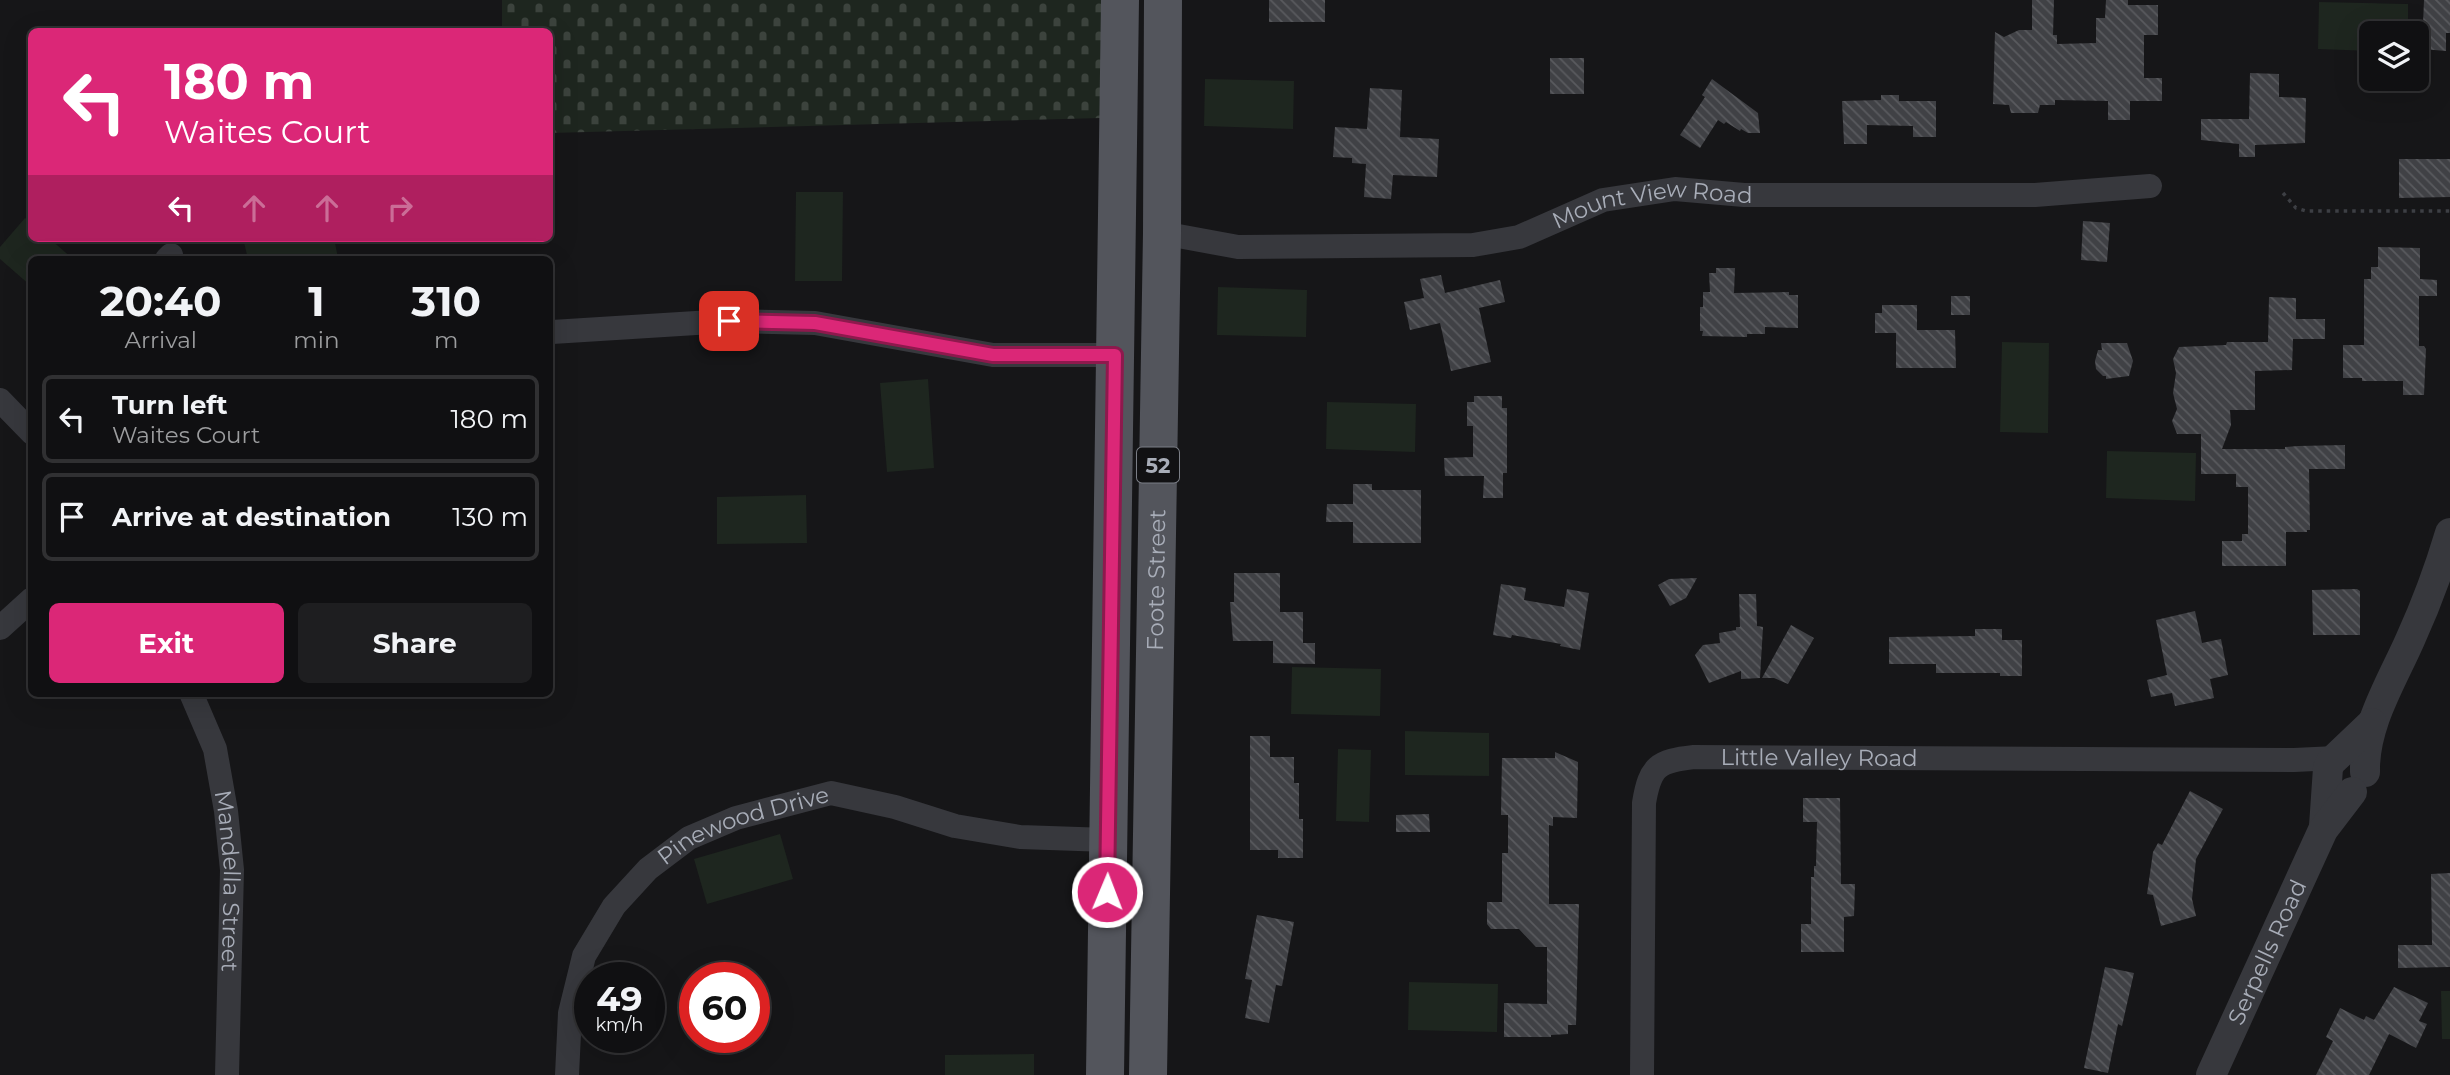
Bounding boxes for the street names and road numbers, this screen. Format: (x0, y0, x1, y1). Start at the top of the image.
street label: Mount View Road (1548, 174, 1753, 235)
road number: 52 (1137, 448, 1179, 482)
street label: Foote Street (1141, 509, 1171, 651)
street label: Little Valley Road (1720, 743, 1918, 772)
street label: Pinewood Drive (652, 780, 832, 871)
street label: Mandella Street (209, 788, 246, 972)
street label: Serpells Road (2222, 875, 2312, 1029)

